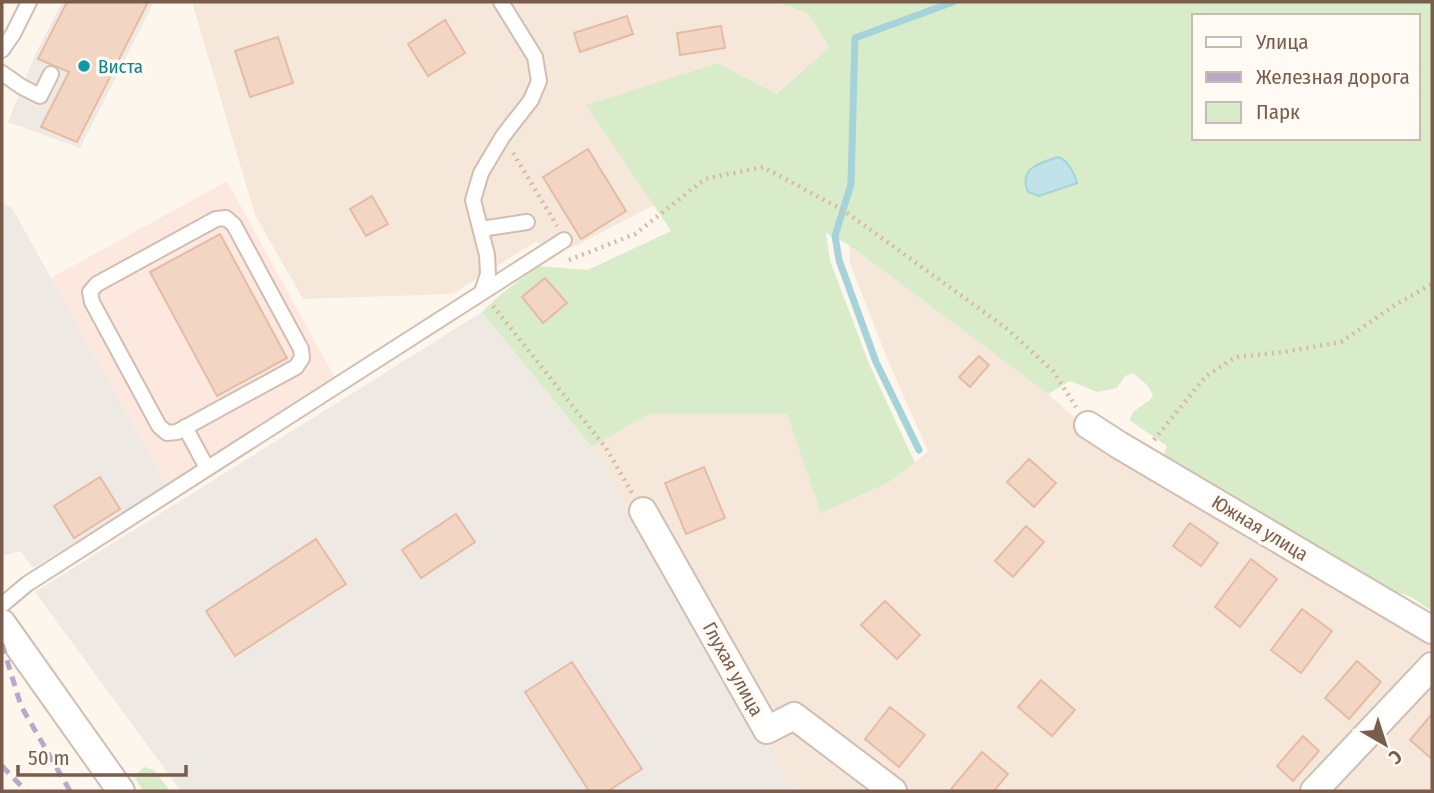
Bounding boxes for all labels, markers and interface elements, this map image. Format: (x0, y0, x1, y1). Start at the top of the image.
legend (1192, 14, 1420, 140)
text: Улица (1255, 29, 1309, 55)
place label: Виста (98, 55, 143, 78)
marker: Виста (76, 58, 92, 74)
text: Железная дорога (1256, 64, 1410, 90)
text: Парк (1256, 99, 1300, 125)
street label: Южная улица (1208, 490, 1312, 566)
street label: Глухая улица (698, 618, 768, 720)
north arrow (1350, 709, 1420, 779)
scale bar (18, 734, 186, 778)
text: 50 m (28, 745, 70, 771)
text: С (1384, 745, 1406, 769)

